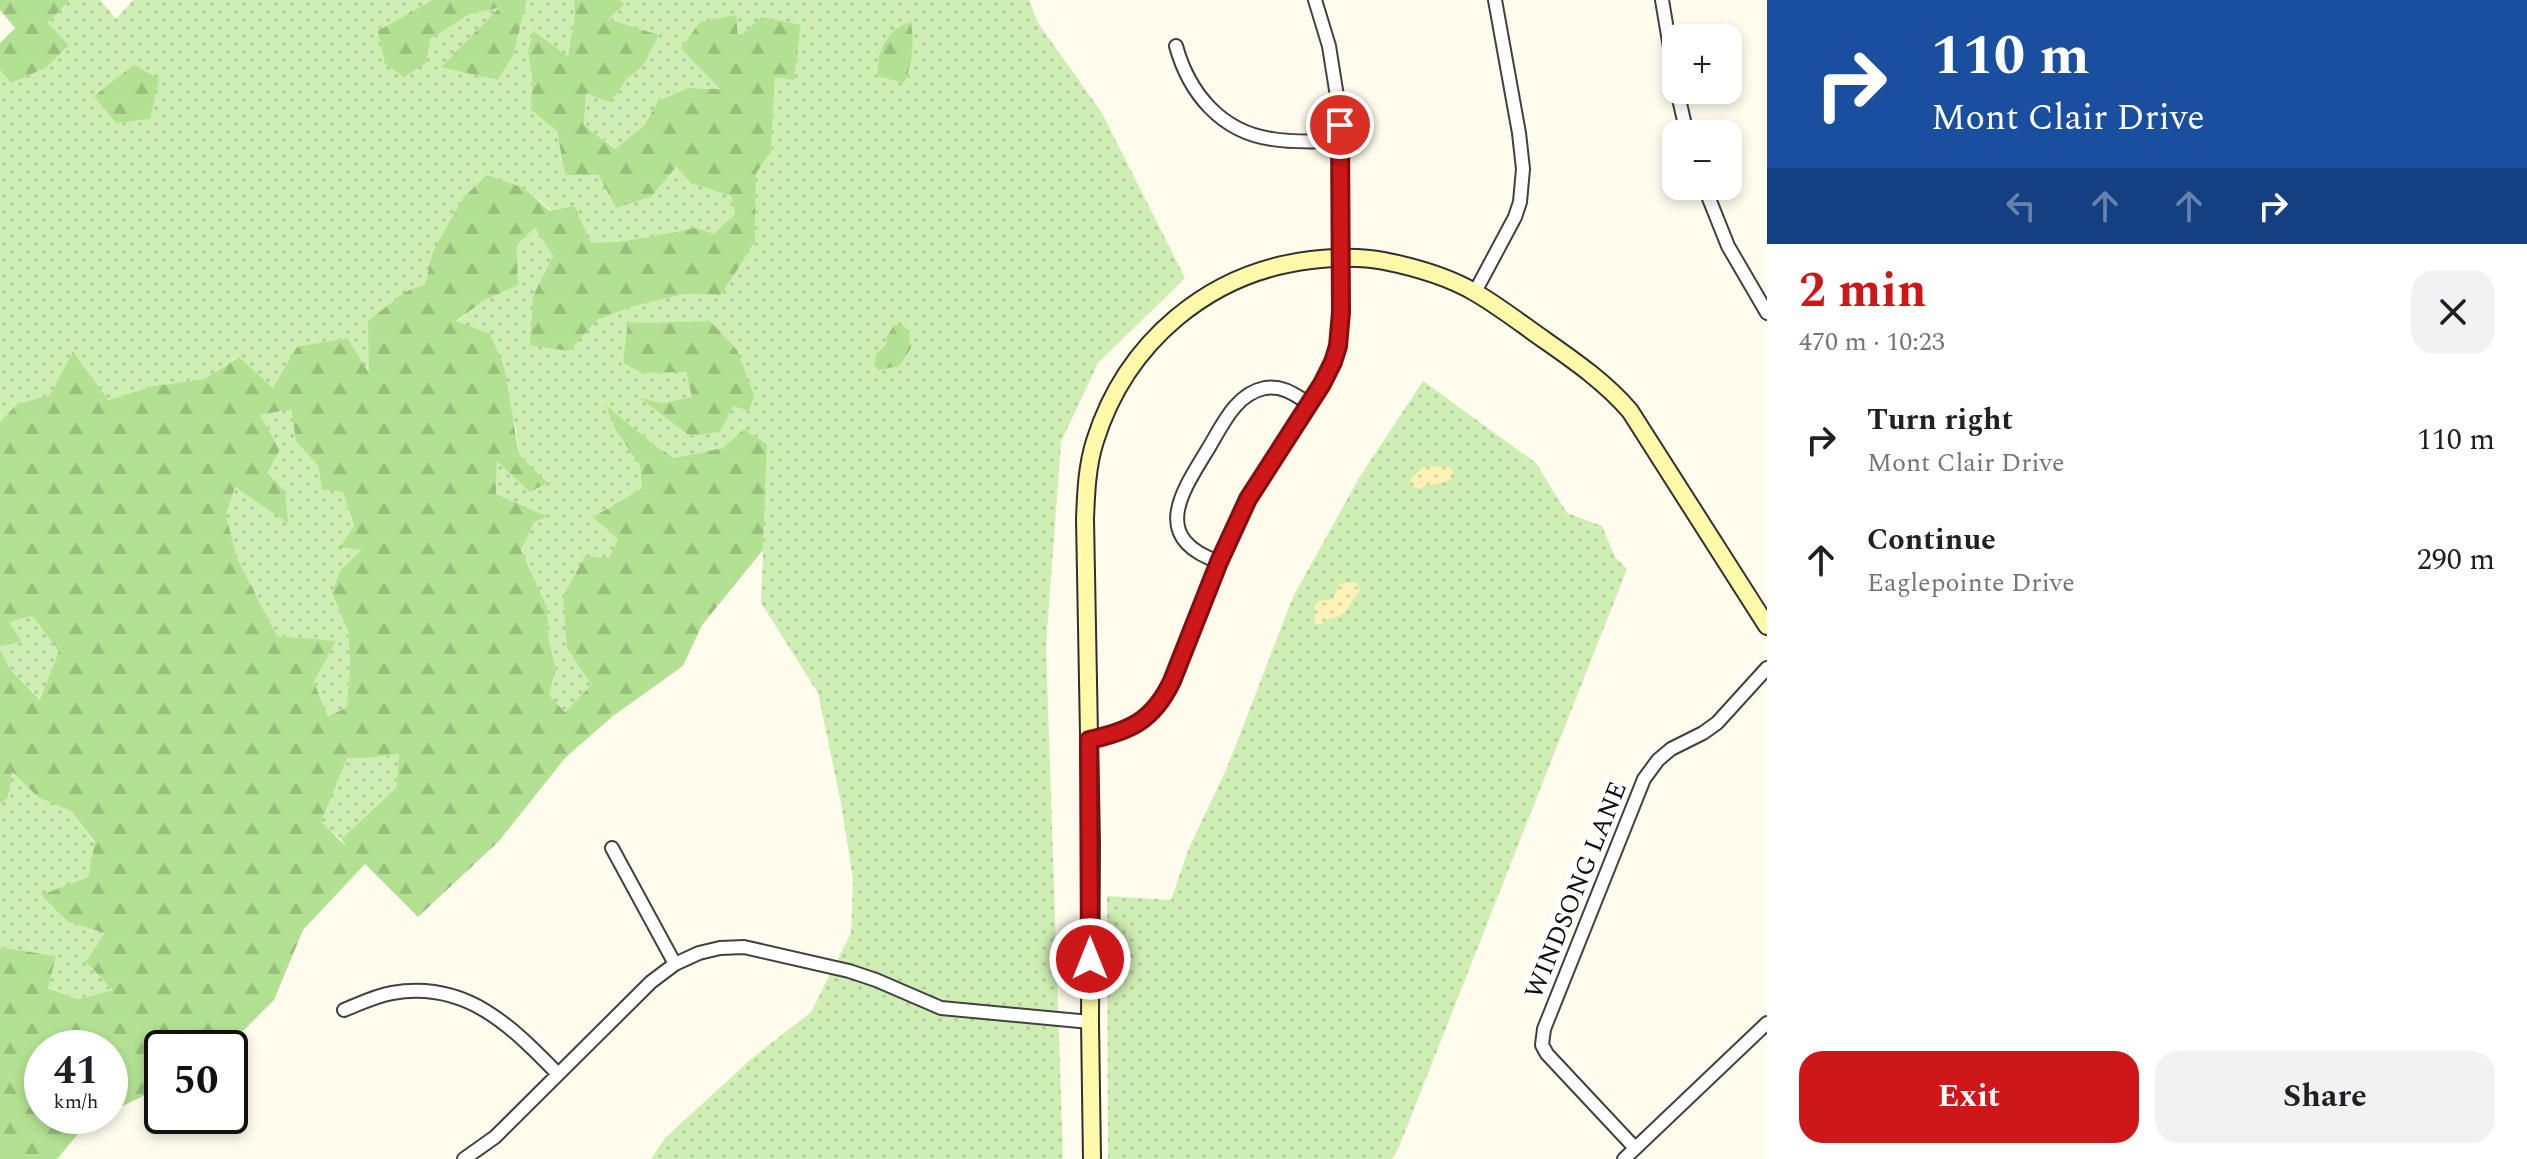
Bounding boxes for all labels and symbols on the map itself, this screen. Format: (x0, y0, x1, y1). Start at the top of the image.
pin (1306, 91, 1374, 159)
street label: WINDSONG LANE (1514, 775, 1638, 1005)
position arrow (1048, 917, 1132, 1001)
speed limit sign: 50 (144, 1030, 248, 1134)

